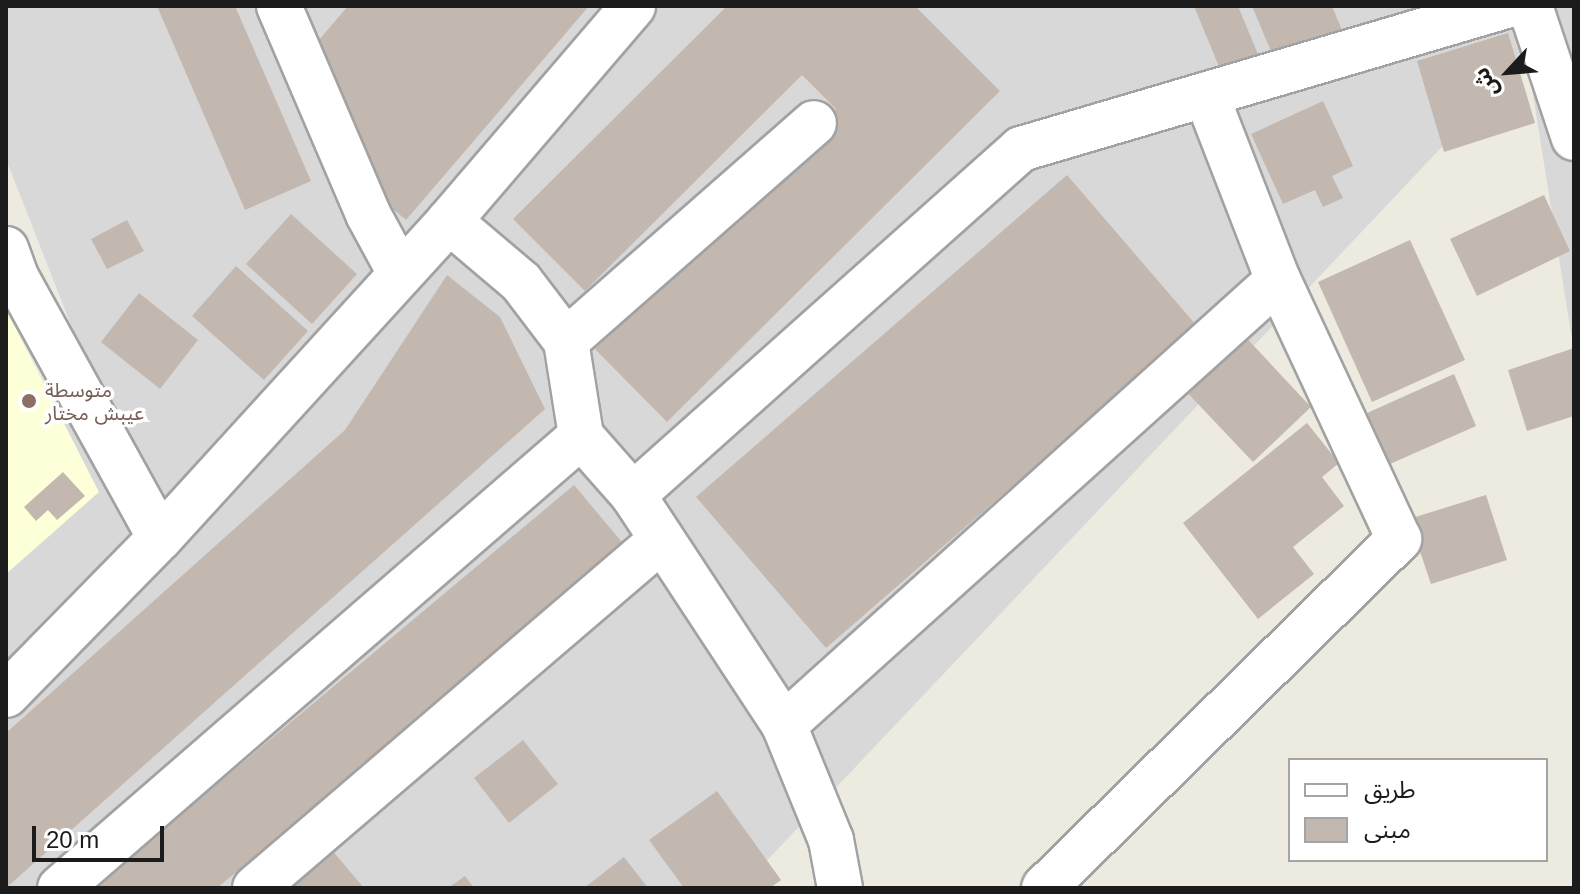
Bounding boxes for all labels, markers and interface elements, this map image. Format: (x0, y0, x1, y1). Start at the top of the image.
north arrow (1468, 32, 1548, 112)
text: ش (1468, 64, 1504, 102)
place label: متوسطة عيبش مختار (45, 378, 144, 425)
marker: متوسطة عيبش مختار (20, 392, 38, 410)
legend (1288, 758, 1548, 862)
text: طريق (1364, 776, 1416, 803)
scale bar (36, 810, 168, 860)
text: مبنى (1364, 816, 1411, 843)
text: 20 m (46, 826, 99, 853)

